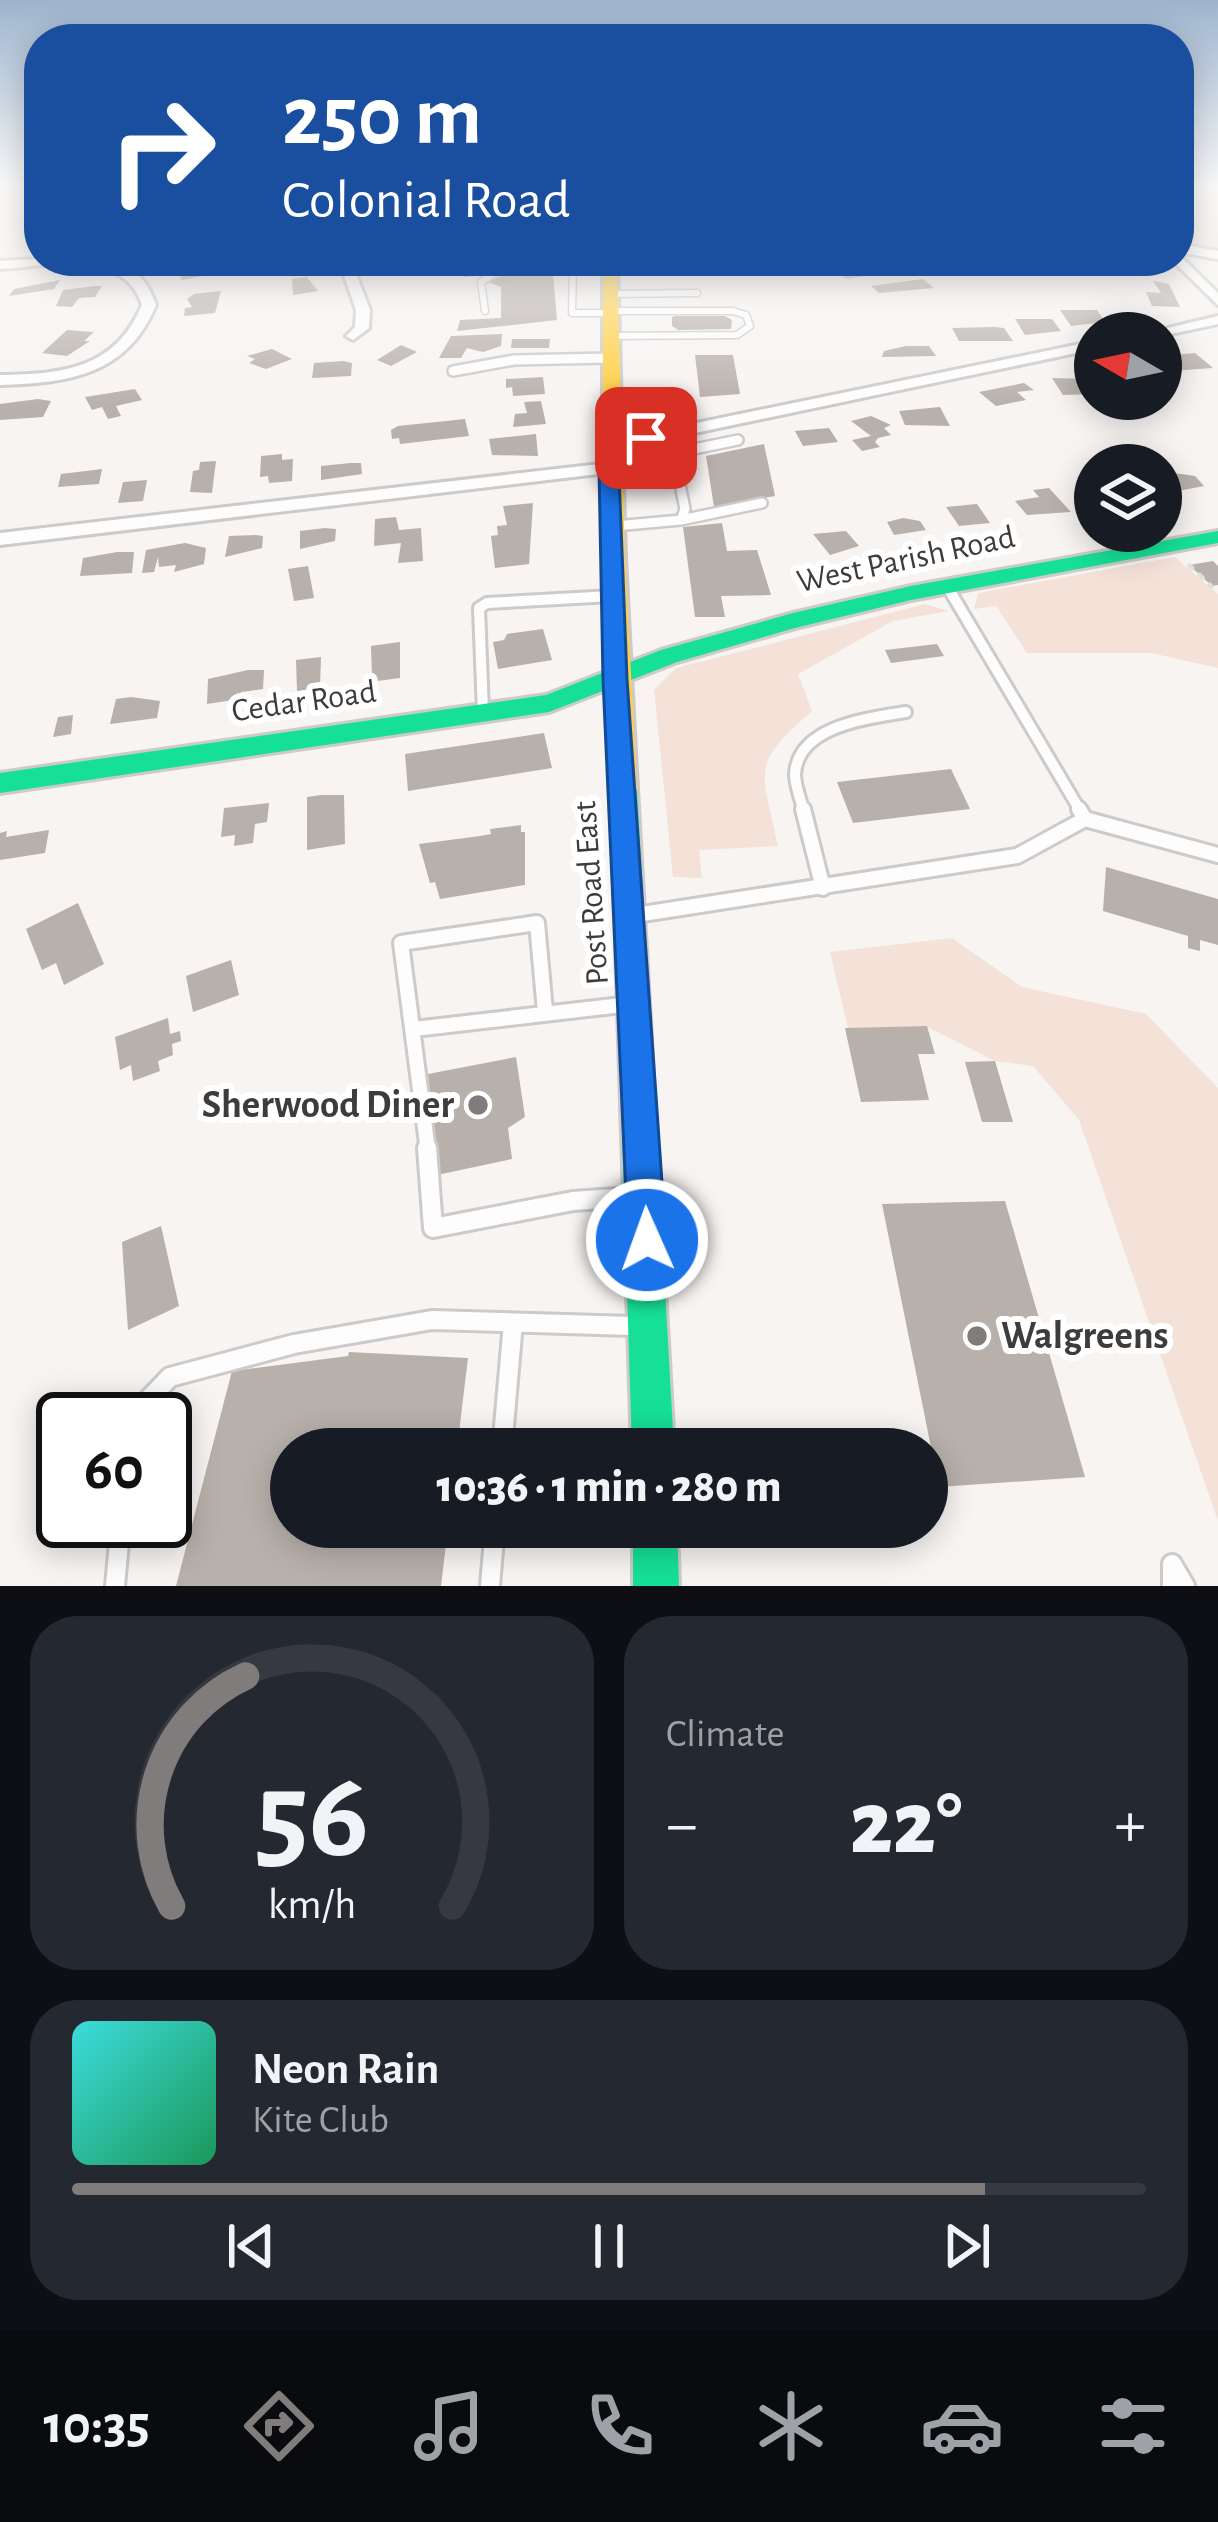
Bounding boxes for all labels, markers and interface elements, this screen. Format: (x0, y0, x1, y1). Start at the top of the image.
icon: right (84, 72, 240, 228)
text: 250 m (282, 76, 482, 160)
text: Colonial Road (282, 174, 570, 228)
north arrow (1074, 312, 1182, 420)
map controls (1074, 312, 1182, 552)
pin (595, 387, 697, 489)
icon: arrive (613, 405, 679, 471)
button: layers (1074, 444, 1182, 552)
street label: West Parish Road (794, 521, 1018, 599)
street label: Cedar Road (230, 676, 378, 728)
street label: Post Road East (569, 799, 615, 986)
place label: Sherwood Diner (202, 1086, 454, 1125)
marker: Sherwood Diner (465, 1092, 491, 1118)
position arrow (584, 1177, 710, 1303)
place label: Walgreens (1001, 1317, 1169, 1356)
marker: Walgreens (964, 1323, 990, 1349)
speed limit sign: 60 (36, 1392, 192, 1548)
text: 10:36 · 1 min · 280 m (437, 1465, 781, 1510)
text: Climate (666, 1715, 784, 1754)
text: 56 (255, 1755, 369, 1880)
text: 22° (850, 1780, 962, 1870)
text: − (666, 1792, 698, 1858)
text: + (1114, 1792, 1146, 1858)
text: km/h (268, 1884, 356, 1927)
text: Neon Rain (252, 2047, 439, 2092)
text: Kite Club (252, 2101, 389, 2140)
icon: previous (218, 2213, 284, 2279)
icon: pause (576, 2213, 642, 2279)
icon: next (934, 2213, 1000, 2279)
icon: directions (237, 2384, 321, 2468)
icon: music (407, 2384, 491, 2468)
icon: phone (578, 2384, 662, 2468)
icon: climate (749, 2384, 833, 2468)
icon: car (920, 2384, 1004, 2468)
icon: filters (1091, 2384, 1175, 2468)
text: 10:35 (43, 2399, 150, 2453)

